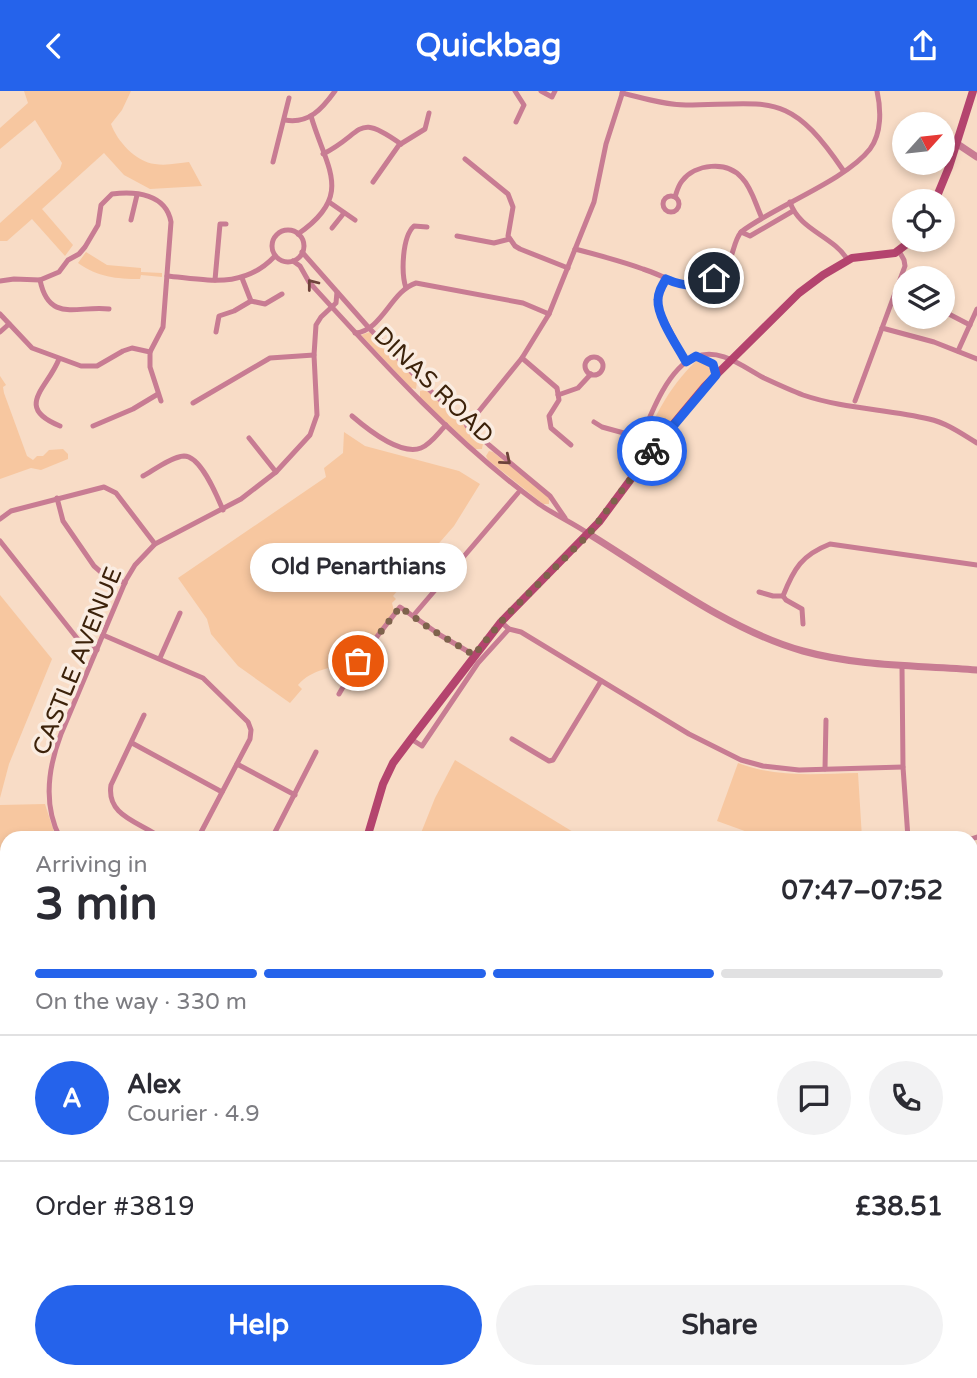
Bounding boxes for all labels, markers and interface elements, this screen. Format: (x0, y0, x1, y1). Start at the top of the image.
icon: back (35, 27, 73, 65)
text: Quickbag (415, 27, 562, 65)
icon: share (904, 27, 942, 65)
north arrow (892, 112, 956, 175)
map controls (892, 112, 955, 329)
button: locate (892, 189, 955, 252)
pin (684, 248, 744, 308)
icon: home (695, 259, 733, 297)
button: layers (892, 266, 955, 329)
one-way arrow (307, 279, 320, 291)
street label: DINAS ROAD (368, 321, 500, 450)
courier (617, 416, 687, 486)
icon: bike (633, 432, 671, 470)
one-way arrow (498, 452, 511, 464)
callout: Old Penarthians (250, 542, 466, 591)
text: Old Penarthians (271, 553, 446, 581)
street label: CASTLE AVENUE (27, 563, 128, 759)
pin (328, 631, 388, 691)
icon: bag (339, 642, 377, 680)
text: Arriving in (35, 851, 148, 879)
text: 07:47–07:52 (782, 875, 943, 906)
text: 3 min (35, 877, 158, 932)
text: On the way · 330 m (35, 988, 247, 1016)
button: chat (777, 1061, 851, 1135)
button: phone (869, 1061, 943, 1135)
text: Alex (127, 1069, 181, 1100)
text: A (62, 1083, 82, 1114)
text: Courier · 4.9 (127, 1100, 260, 1128)
text: Order #3819 (35, 1191, 195, 1222)
text: £38.51 (855, 1191, 943, 1222)
button: Help (35, 1285, 482, 1365)
button: Share (496, 1285, 943, 1365)

